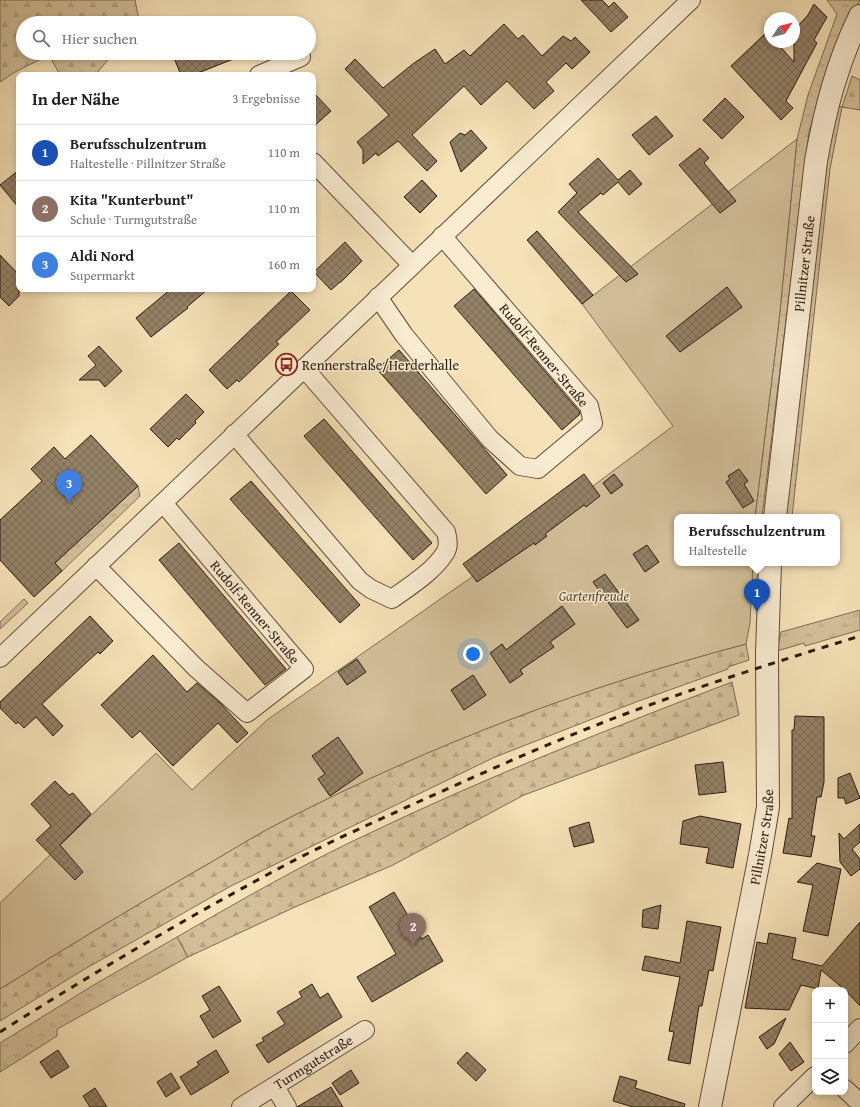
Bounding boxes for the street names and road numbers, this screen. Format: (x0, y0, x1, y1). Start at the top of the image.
street label: Pillnitzer Straße (789, 214, 820, 313)
street label: Rudolf-Renner-Straße (495, 299, 594, 411)
street label: Rudolf-Renner-Straße (206, 556, 305, 668)
street label: Pillnitzer Straße (744, 789, 778, 887)
street label: Turmgutstraße (270, 1030, 357, 1094)

